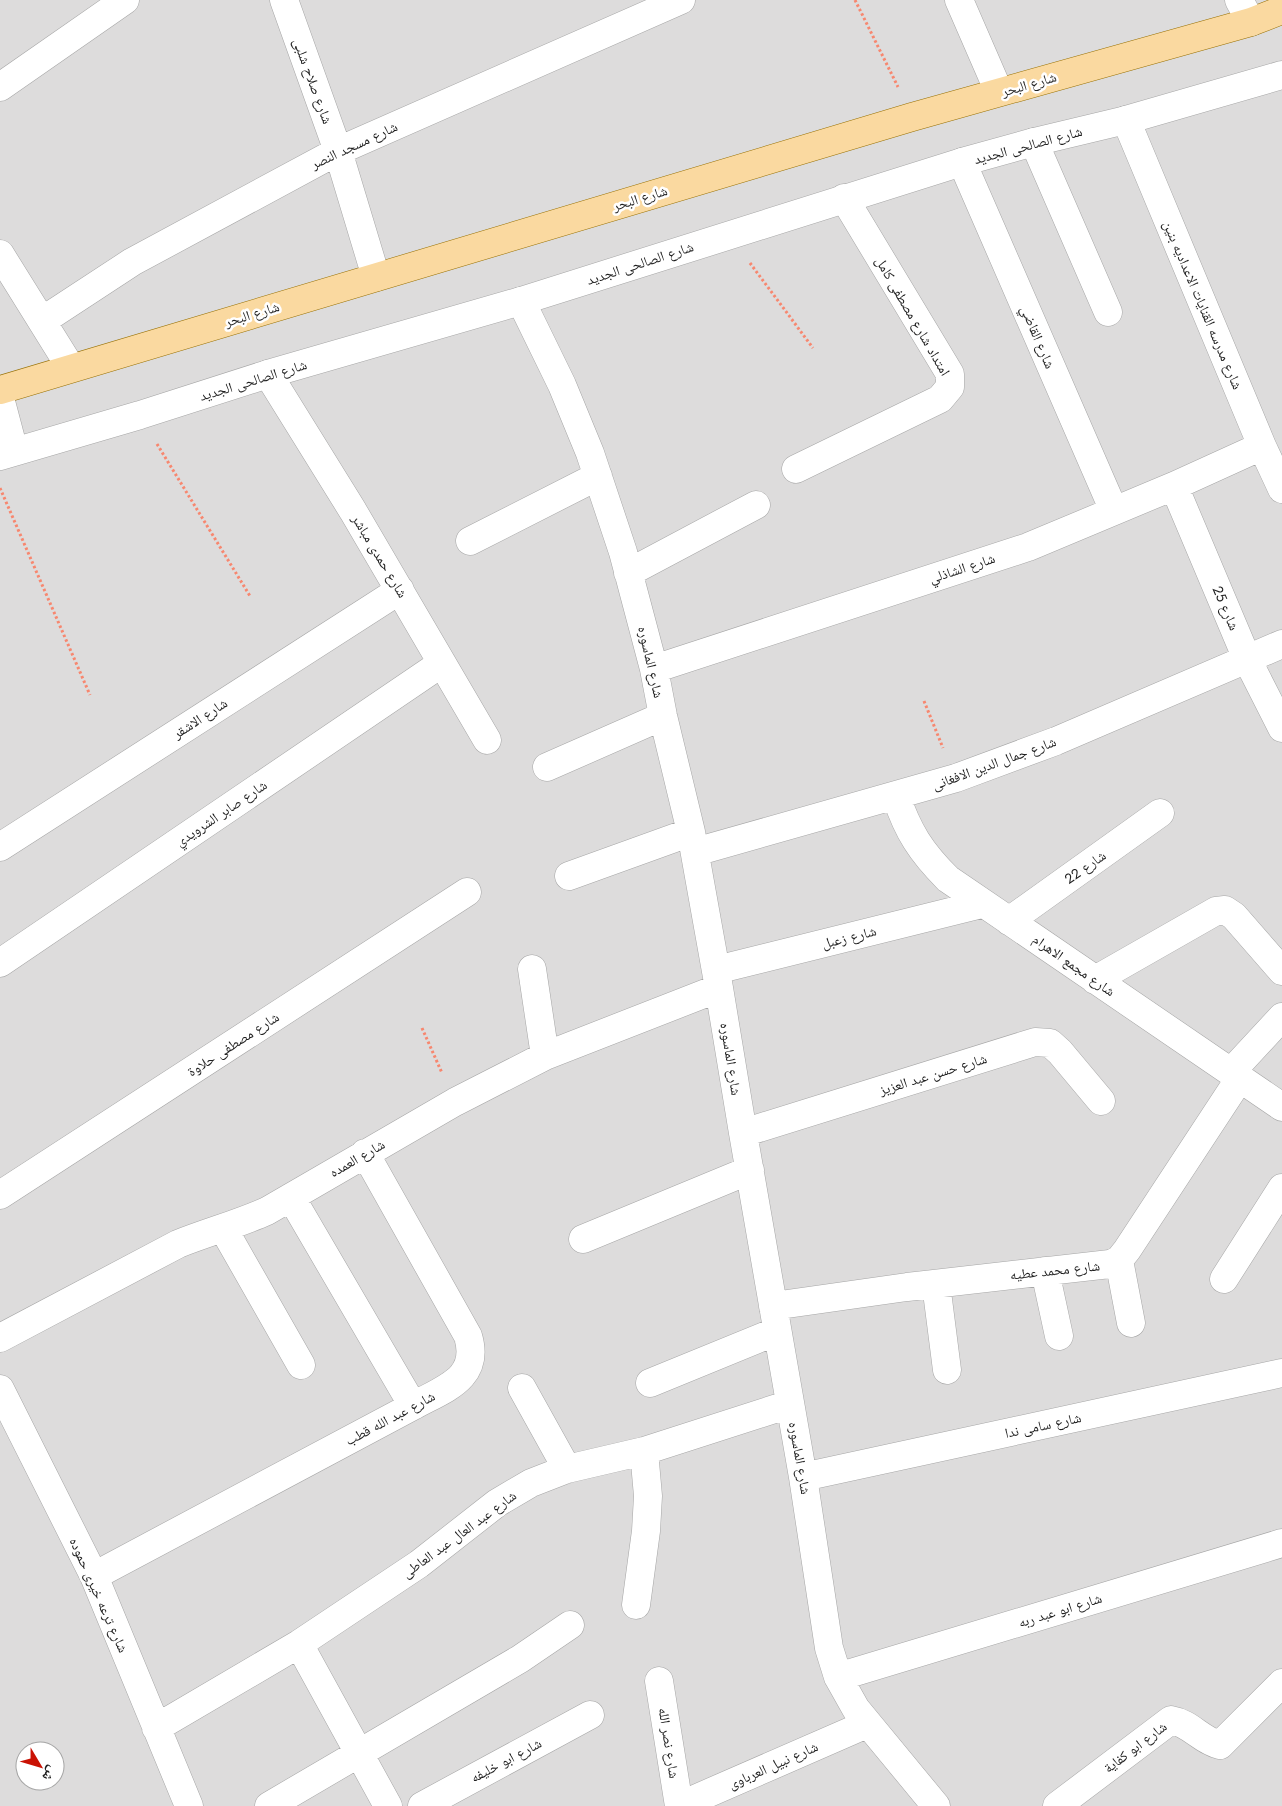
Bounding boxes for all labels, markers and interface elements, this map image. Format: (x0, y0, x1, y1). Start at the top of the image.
street label: شارع صلاح شلبى (288, 35, 338, 127)
street label: شارع البحر (998, 67, 1059, 102)
street label: شارع مسجد النصر (306, 116, 401, 174)
street label: شارع الصالحى الجديد (972, 121, 1084, 169)
street label: شارع البحر (609, 180, 670, 216)
street label: شارع مدرسه القنايات الاعداديه بنين (1158, 218, 1248, 392)
street label: شارع الصالحى الجديد (584, 236, 696, 290)
street label: امتداد شارع مصطفى كامل (871, 253, 955, 379)
street label: شارع البحر (221, 296, 282, 332)
street label: شارع القاضي (1014, 302, 1060, 372)
street label: شارع الصالحى الجديد (197, 354, 309, 406)
street label: شارع حمدى مباشر (347, 510, 413, 601)
street label: شارع الشاذلي (926, 548, 998, 590)
street label: شارع 25 (1208, 583, 1244, 633)
street label: شارع الماسوره (633, 624, 669, 700)
street label: شارع الاشقر (168, 693, 231, 744)
street label: شارع جمال الدين الافغانى (929, 731, 1059, 795)
street label: شارع صابر الشرويدي (171, 775, 272, 852)
street label: شارع 22 (1060, 845, 1110, 889)
street label: شارع زعبل (820, 921, 878, 953)
street label: شارع مجمع الاهرام (1029, 929, 1119, 1001)
street label: شارع مصطفى حلاوة (183, 1007, 283, 1081)
street label: شارع الماسوره (715, 1021, 747, 1097)
street label: شارع حسن عبد العزيز (876, 1048, 989, 1100)
street label: شارع العمده (326, 1134, 388, 1182)
street label: شارع محمد عطيه (1009, 1255, 1101, 1285)
street label: شارع عبد الله قطب (342, 1386, 438, 1450)
street label: شارع سامى ندا (1003, 1407, 1083, 1443)
street label: شارع الماسوره (784, 1420, 816, 1496)
street label: شارع عبد العال عبد العاطى (398, 1486, 520, 1582)
street label: شارع ترعه خيرى حموده (65, 1534, 133, 1656)
street label: شارع ابو عبد ربه (1016, 1588, 1104, 1632)
street label: شارع نصر الله (654, 1706, 684, 1780)
street label: شارع ابو كفاية (1099, 1717, 1171, 1777)
street label: شارع ابو خليفه (467, 1733, 545, 1787)
street label: شارع نبيل العرباوى (725, 1736, 821, 1794)
north arrow (15, 1741, 65, 1791)
text: ش (38, 1762, 63, 1786)

